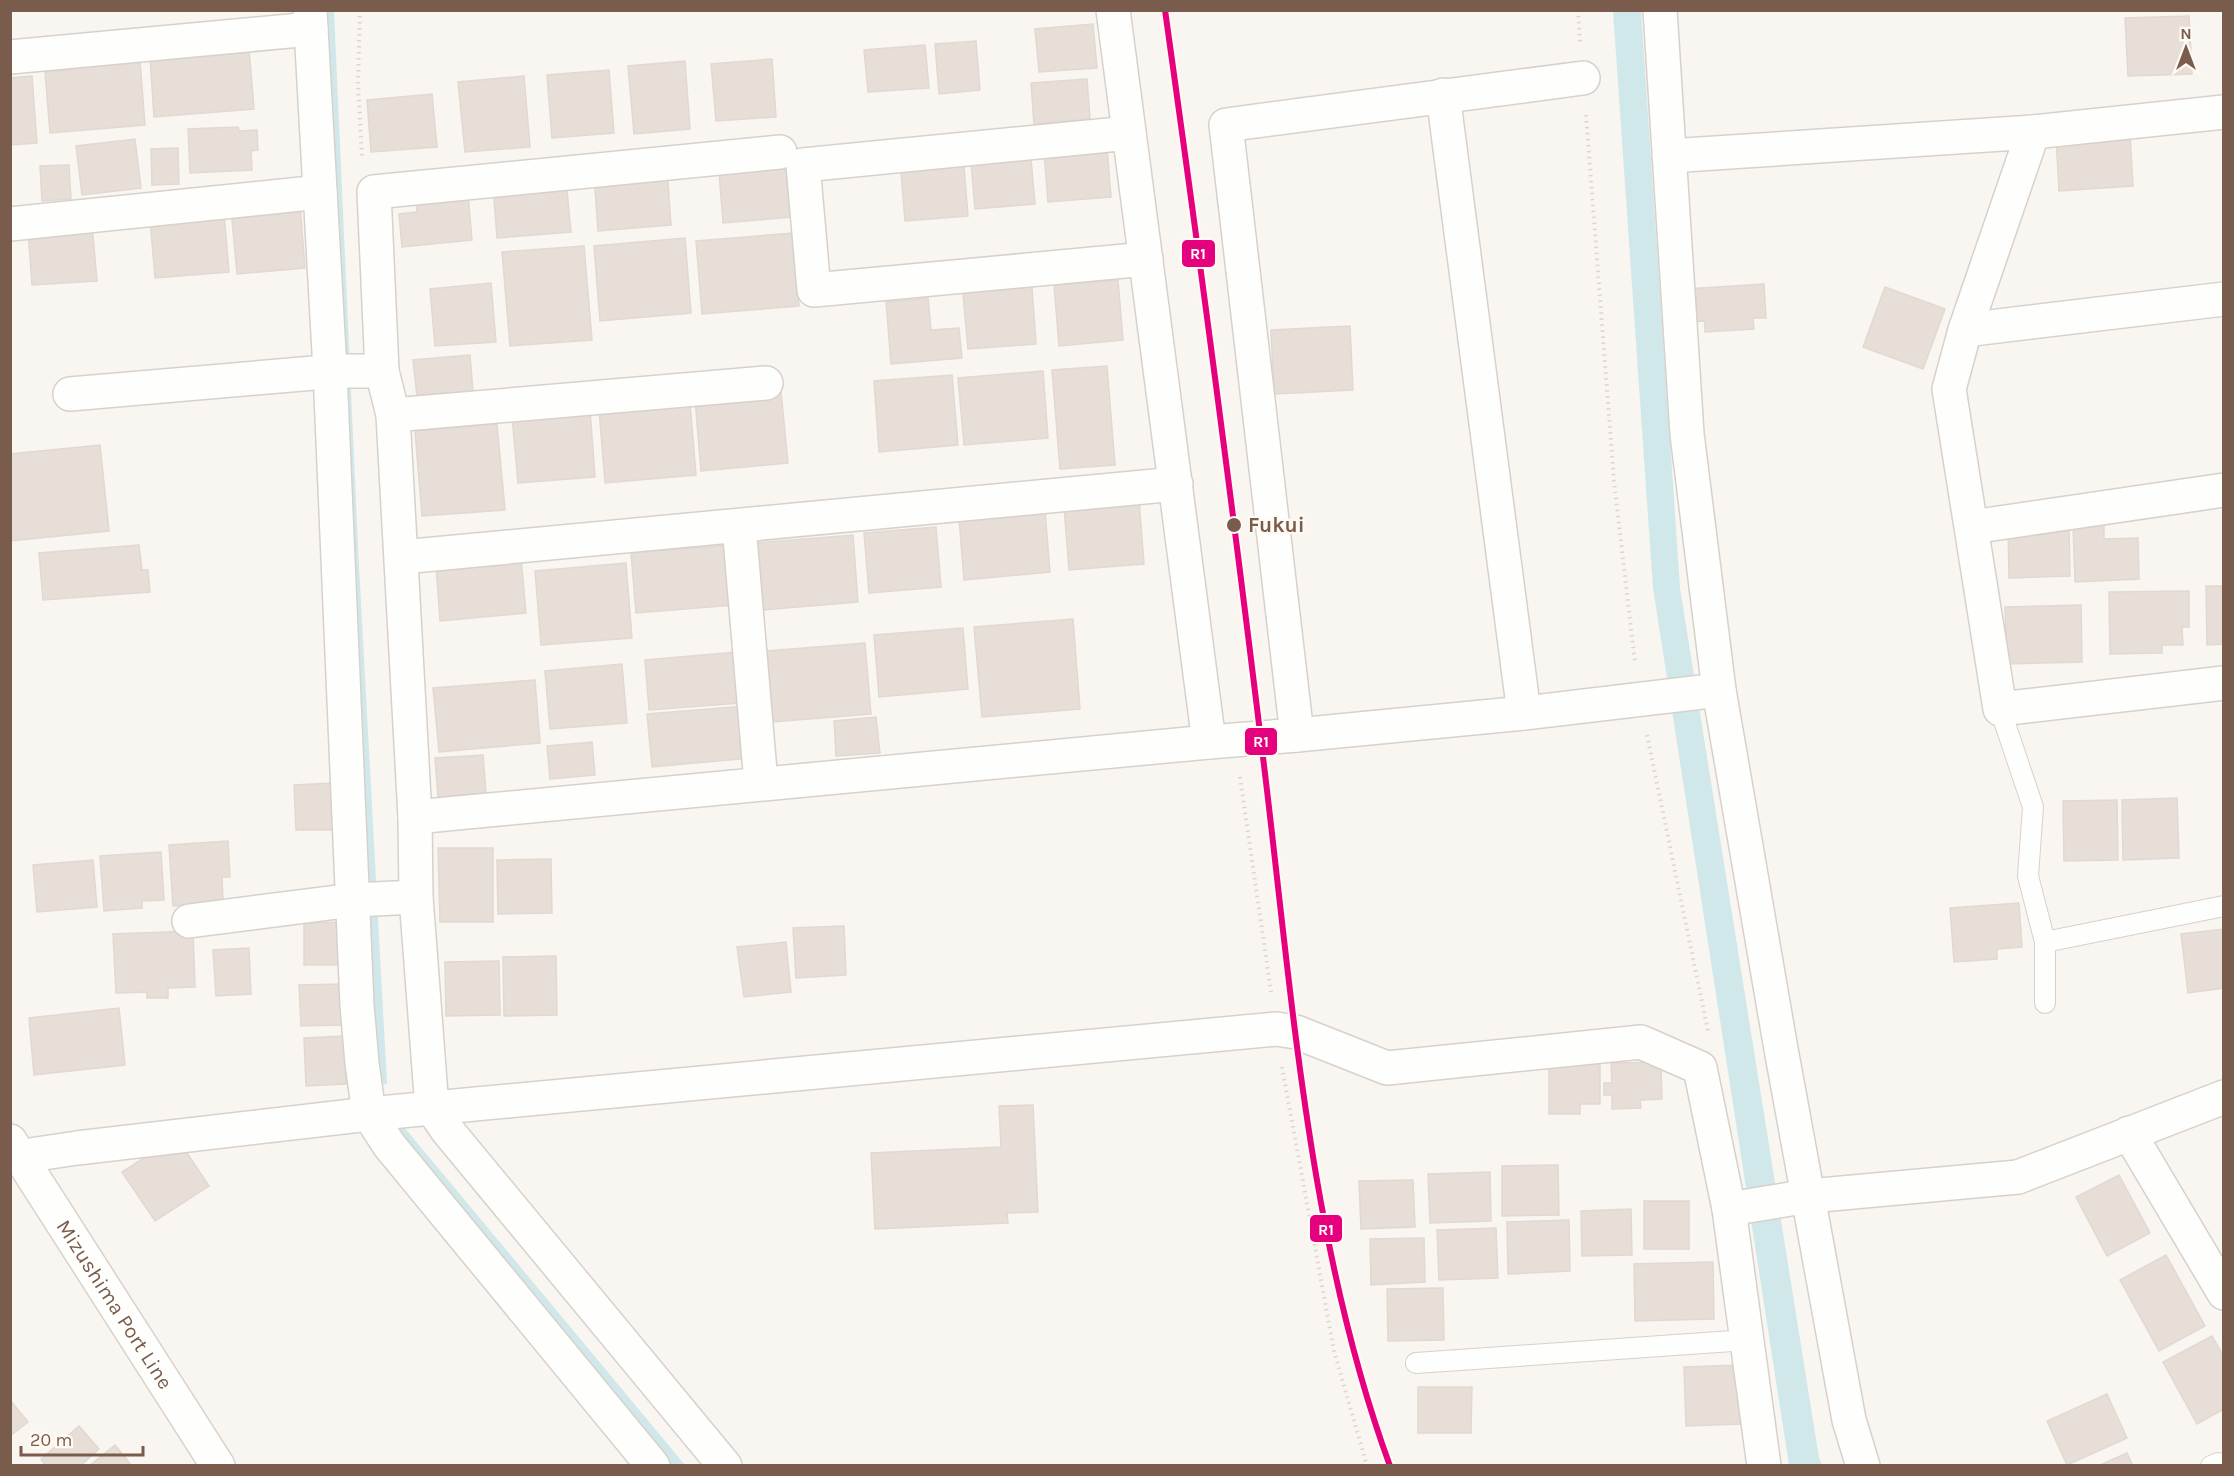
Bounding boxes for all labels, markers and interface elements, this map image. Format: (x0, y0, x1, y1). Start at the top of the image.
north arrow (2156, 18, 2216, 78)
text: N (2180, 24, 2192, 43)
line badge: R1 (1181, 239, 1216, 268)
text: R1 (1190, 244, 1206, 263)
place label: Fukui (1248, 513, 1305, 537)
marker: Fukui (1225, 516, 1243, 534)
line badge: R1 (1244, 727, 1278, 756)
text: R1 (1253, 732, 1269, 751)
line badge: R1 (1309, 1214, 1343, 1243)
street label: Mizushima Port Line (52, 1215, 178, 1393)
text: R1 (1318, 1220, 1334, 1239)
scale bar (21, 1419, 142, 1457)
text: 20 m (30, 1429, 72, 1451)

